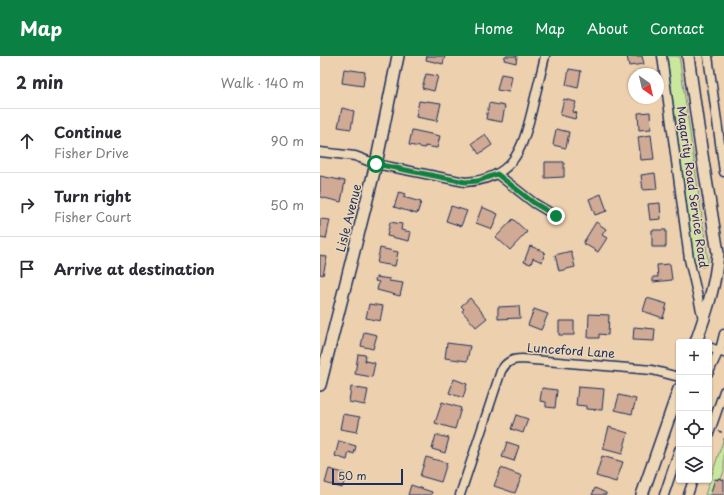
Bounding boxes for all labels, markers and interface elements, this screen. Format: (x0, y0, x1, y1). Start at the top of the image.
text: Map (20, 14, 62, 42)
text: Home (474, 18, 513, 39)
text: Map (535, 18, 565, 39)
text: About (587, 18, 628, 39)
text: Contact (650, 18, 704, 39)
north arrow (628, 68, 664, 104)
text: 2 min (16, 69, 63, 95)
text: Walk · 140 m (221, 73, 304, 92)
street label: Magarity Road Service Road (673, 105, 713, 269)
text: Continue (54, 120, 122, 143)
icon: ahead (16, 130, 38, 152)
text: 90 m (271, 131, 304, 150)
text: Fisher Drive (54, 143, 129, 162)
route start (367, 155, 385, 173)
street label: Lisle Avenue (331, 181, 365, 254)
text: Turn right (54, 184, 131, 207)
icon: right (16, 194, 38, 216)
text: 50 m (270, 195, 304, 214)
text: Fisher Court (54, 207, 131, 226)
route end (547, 207, 565, 225)
text: Arrive at destination (54, 257, 215, 280)
icon: arrive (16, 258, 38, 280)
street label: Lunceford Lane (526, 338, 616, 362)
map controls (676, 339, 712, 483)
button: + (676, 339, 712, 375)
button: − (676, 375, 712, 411)
button: locate (676, 411, 712, 447)
button: layers (676, 447, 712, 483)
scale bar (332, 467, 403, 486)
text: 50 m (338, 467, 367, 484)

